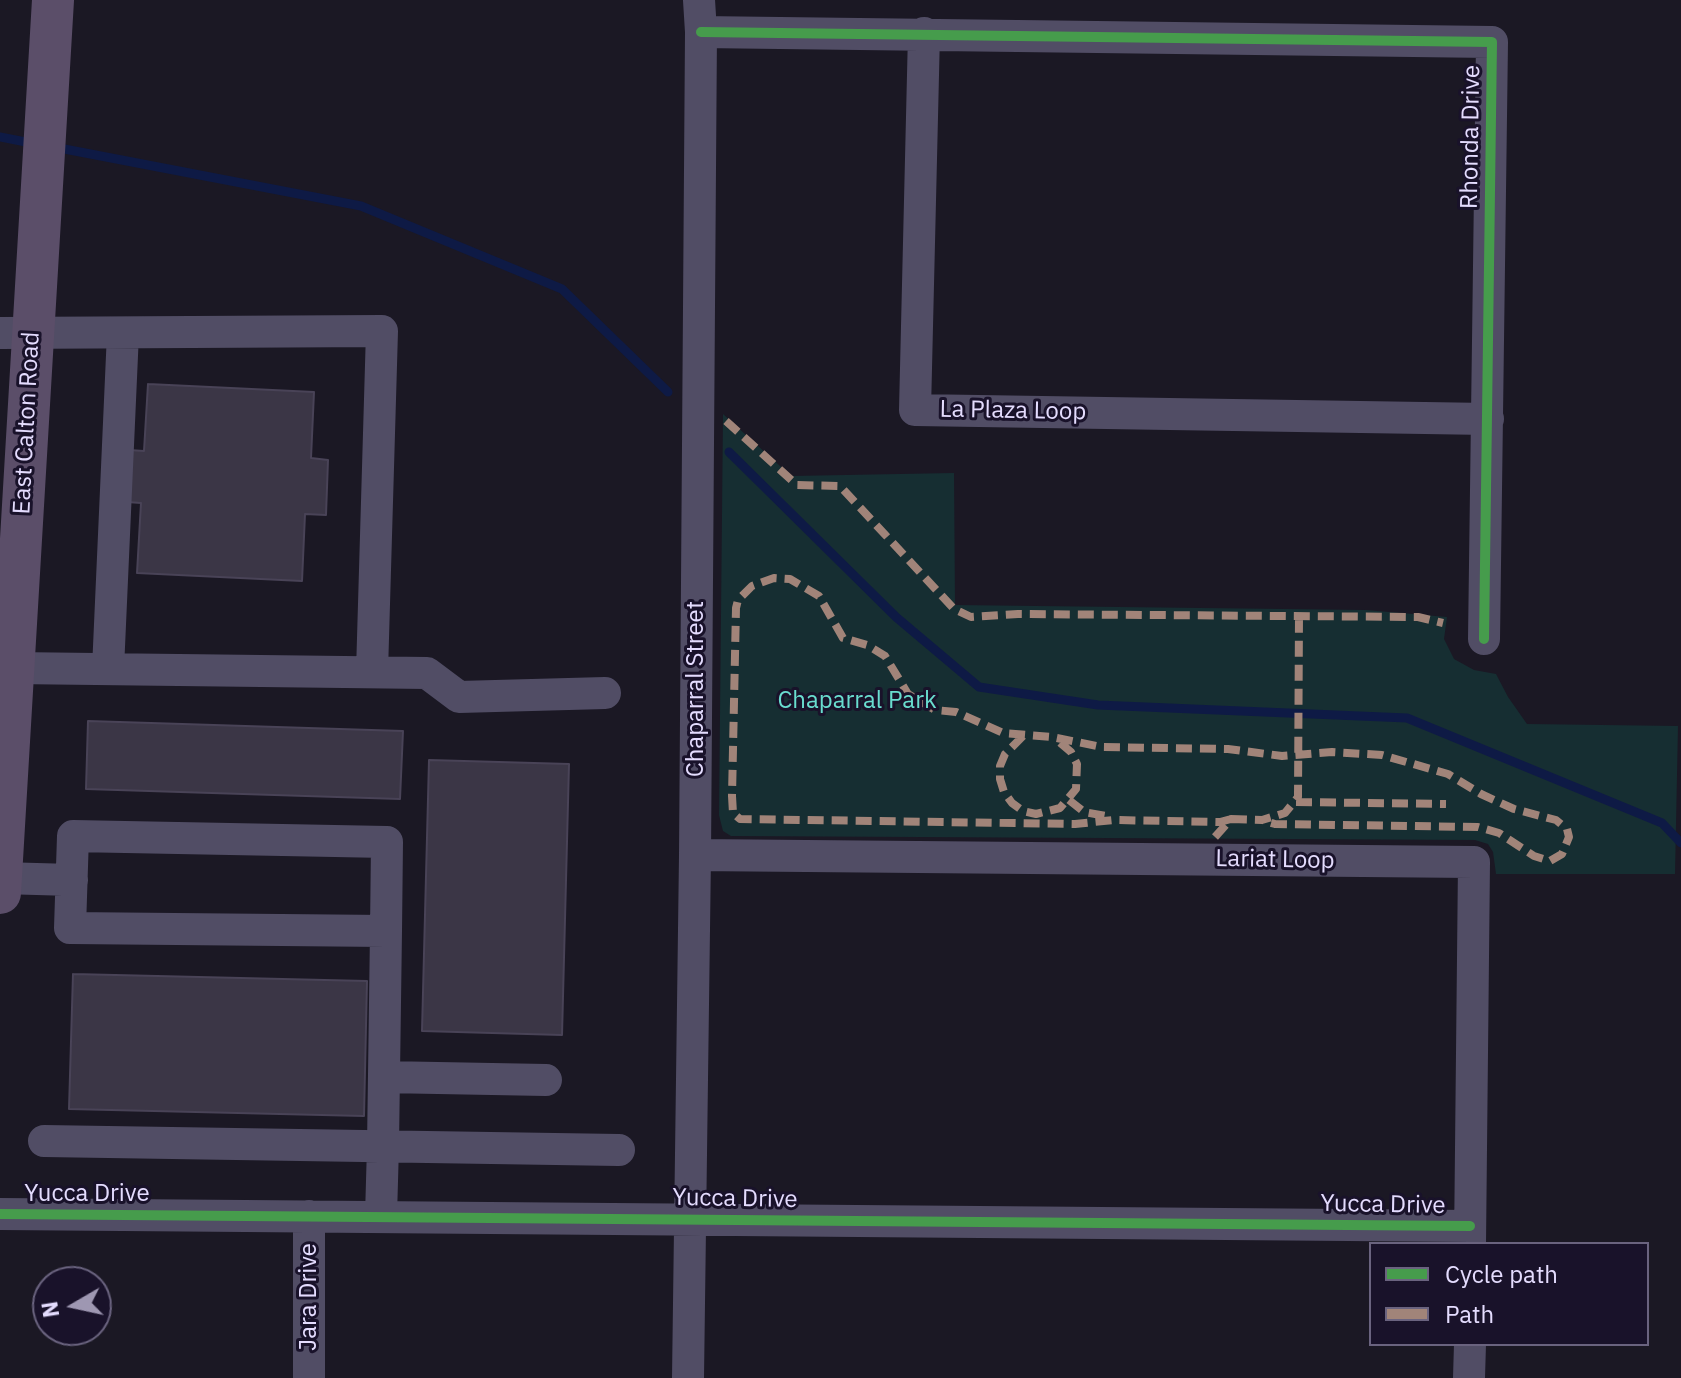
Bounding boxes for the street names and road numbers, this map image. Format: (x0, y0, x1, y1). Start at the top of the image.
street label: Rhonda Drive (1455, 65, 1487, 209)
street label: East Calton Road (8, 331, 46, 515)
street label: La Plaza Loop (939, 395, 1087, 427)
street label: Chaparral Street (682, 601, 710, 777)
street label: Lariat Loop (1215, 845, 1335, 875)
street label: Yucca Drive (24, 1180, 150, 1208)
street label: Yucca Drive (672, 1184, 798, 1214)
street label: Yucca Drive (1320, 1190, 1446, 1220)
street label: Jara Drive (295, 1243, 323, 1351)

